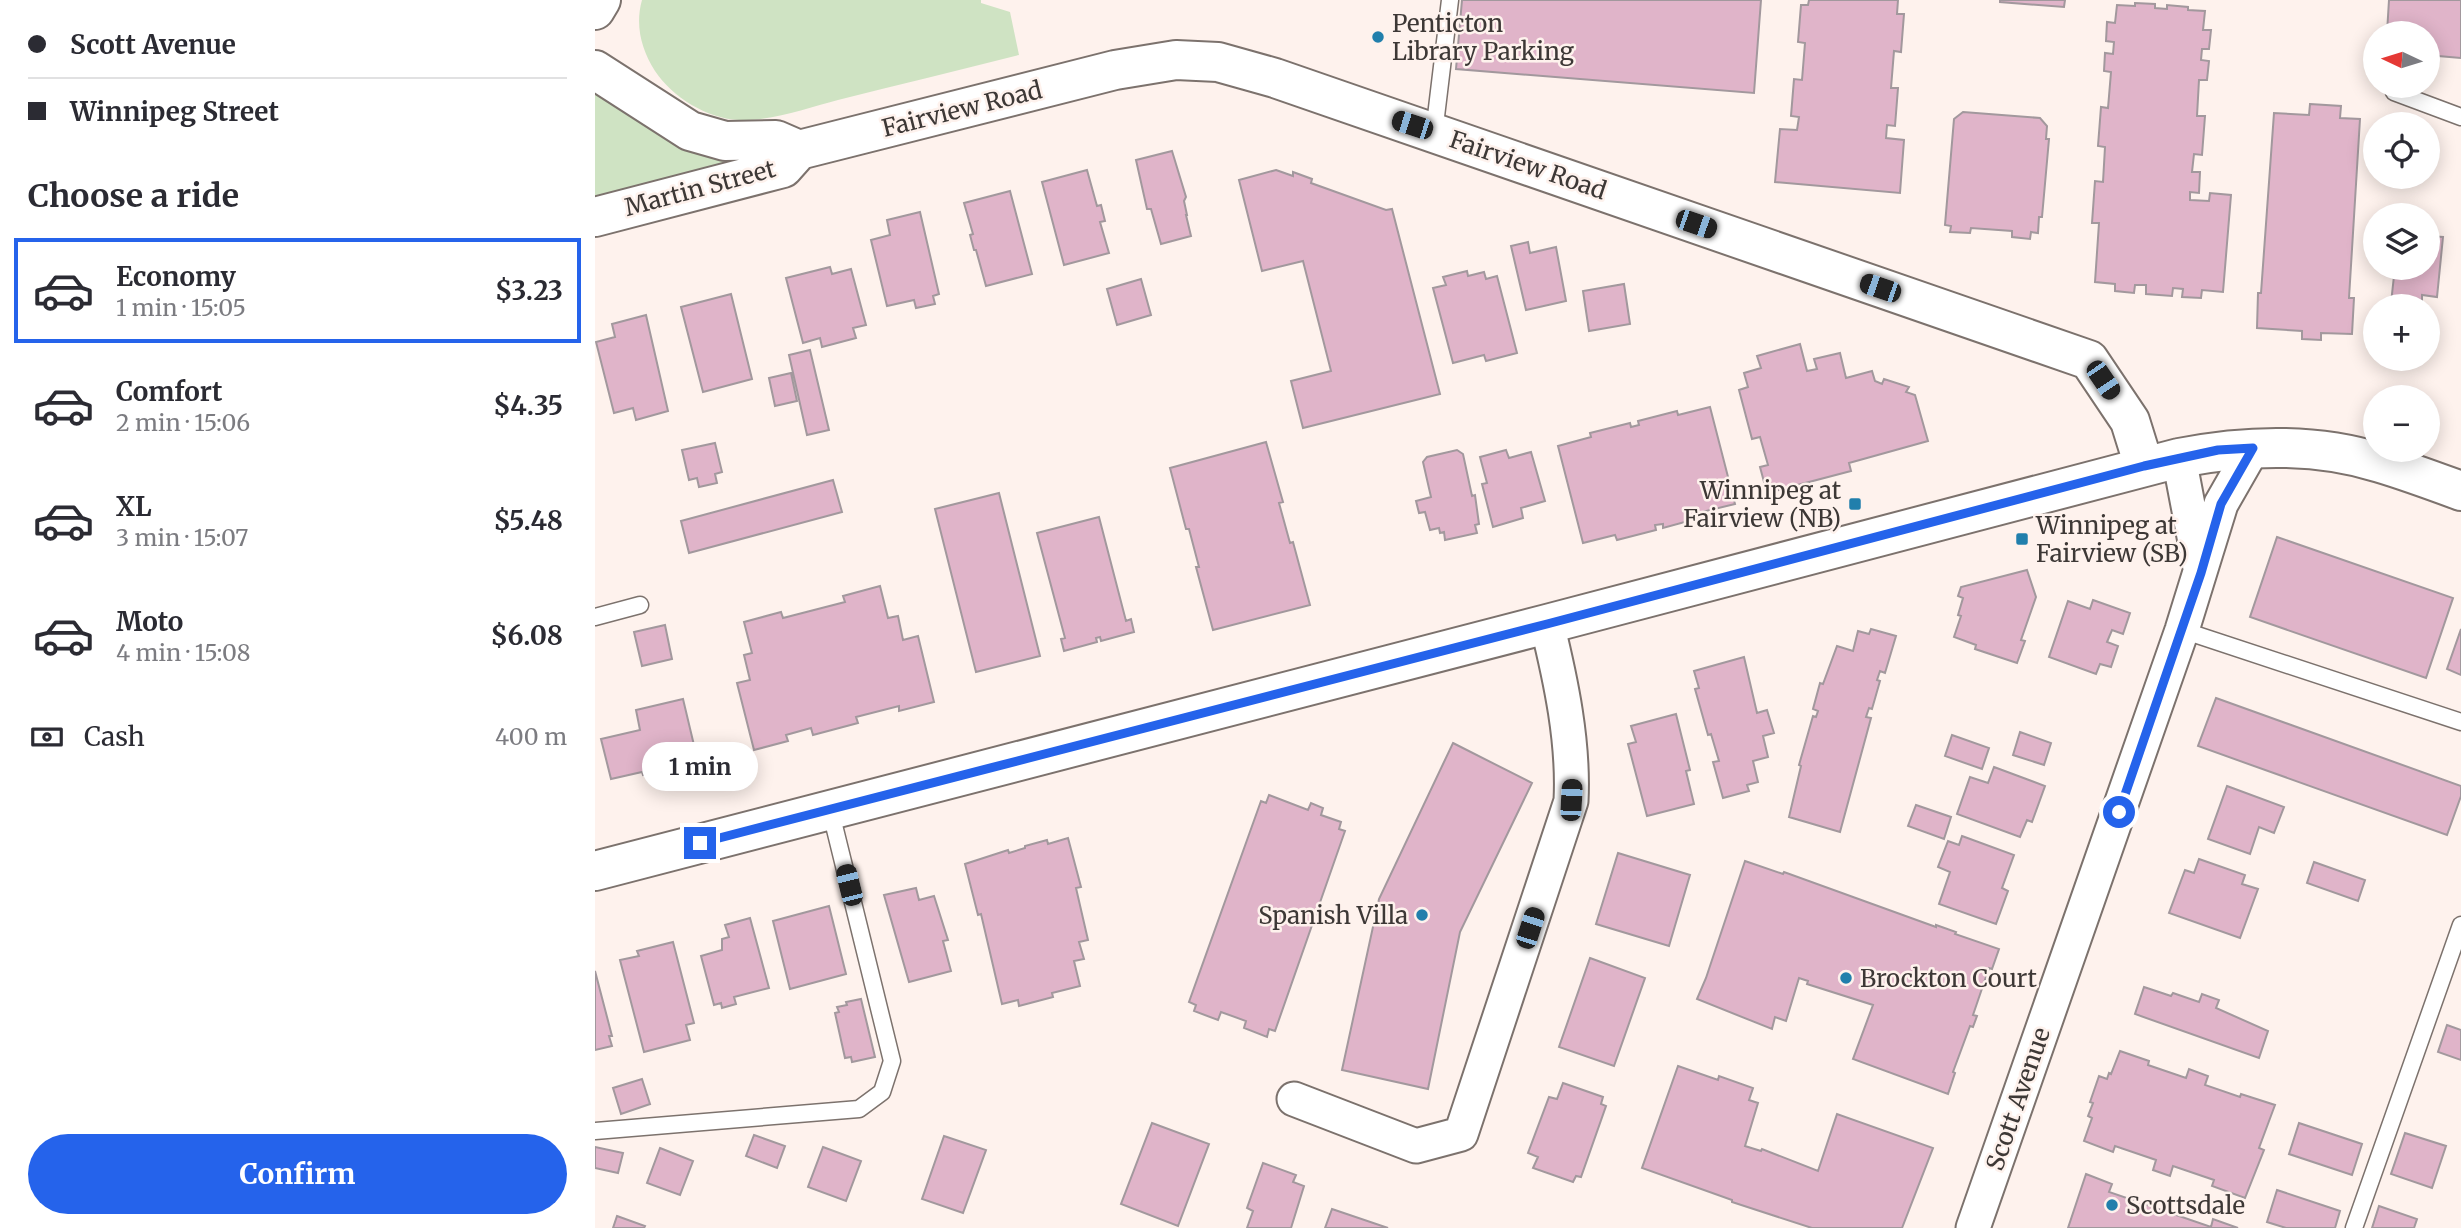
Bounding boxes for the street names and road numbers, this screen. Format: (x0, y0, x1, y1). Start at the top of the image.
street label: Fairview Road (879, 74, 1045, 144)
street label: Fairview Road (1445, 124, 1611, 206)
street label: Martin Street (621, 153, 779, 223)
street label: Scott Avenue (1979, 1023, 2057, 1175)

